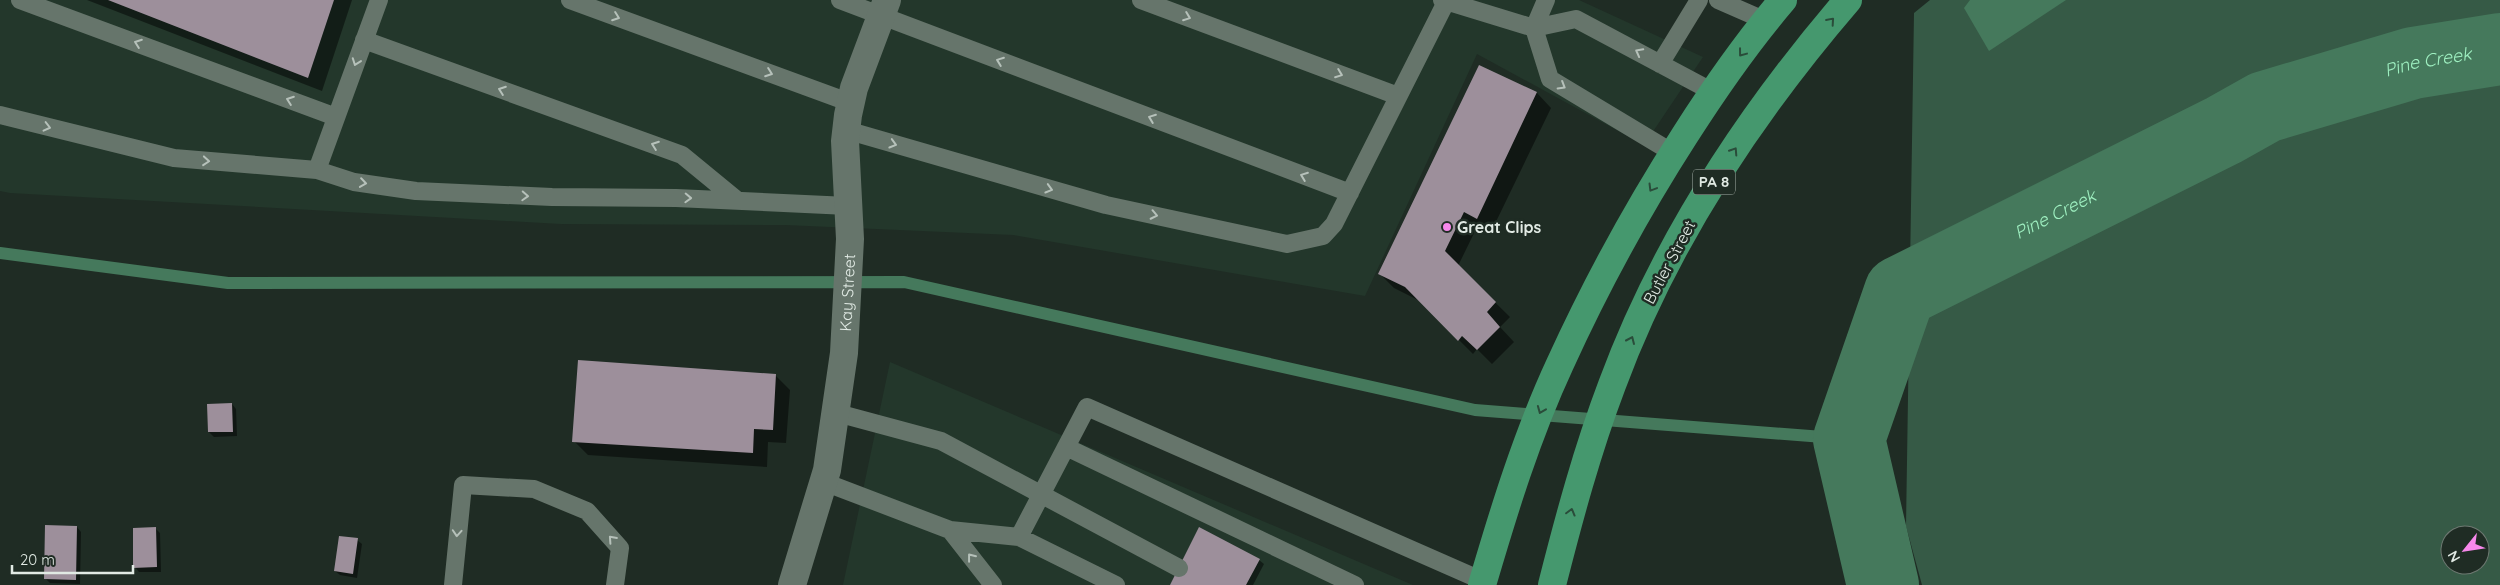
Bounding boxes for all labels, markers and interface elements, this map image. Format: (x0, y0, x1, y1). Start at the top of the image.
one-way arrow (611, 11, 620, 21)
one-way arrow (1182, 11, 1191, 21)
one-way arrow (1825, 17, 1834, 26)
one-way arrow (134, 39, 142, 49)
water label: Pine Creek (2381, 42, 2474, 82)
one-way arrow (1740, 47, 1748, 56)
one-way arrow (1635, 49, 1644, 59)
one-way arrow (352, 57, 362, 66)
one-way arrow (996, 57, 1005, 67)
one-way arrow (764, 67, 773, 77)
one-way arrow (1334, 68, 1343, 78)
one-way arrow (1556, 79, 1565, 89)
one-way arrow (498, 86, 507, 96)
one-way arrow (286, 96, 295, 106)
one-way arrow (1148, 114, 1157, 124)
one-way arrow (43, 121, 52, 132)
one-way arrow (888, 138, 896, 148)
one-way arrow (651, 141, 660, 151)
one-way arrow (1728, 147, 1737, 157)
one-way arrow (202, 155, 210, 166)
road number: PA 8 (1693, 170, 1735, 194)
one-way arrow (1300, 172, 1309, 182)
one-way arrow (360, 177, 368, 188)
one-way arrow (1649, 182, 1659, 191)
one-way arrow (1044, 183, 1053, 193)
water label: Pine Creek (2010, 183, 2101, 244)
one-way arrow (522, 191, 530, 202)
one-way arrow (684, 193, 692, 204)
one-way arrow (1149, 210, 1158, 220)
place label: Great Clips (1457, 217, 1541, 237)
street label: Butler Street (1639, 217, 1699, 307)
marker: Great Clips (1441, 221, 1453, 233)
street label: Kay Street (835, 253, 859, 332)
one-way arrow (1625, 336, 1636, 345)
one-way arrow (1537, 405, 1547, 414)
one-way arrow (1566, 508, 1576, 517)
north arrow (2440, 525, 2490, 575)
one-way arrow (452, 530, 463, 538)
one-way arrow (609, 536, 618, 545)
scale bar (12, 542, 134, 574)
text: N (2443, 548, 2464, 565)
text: 20 m (20, 550, 55, 569)
one-way arrow (969, 554, 977, 563)

